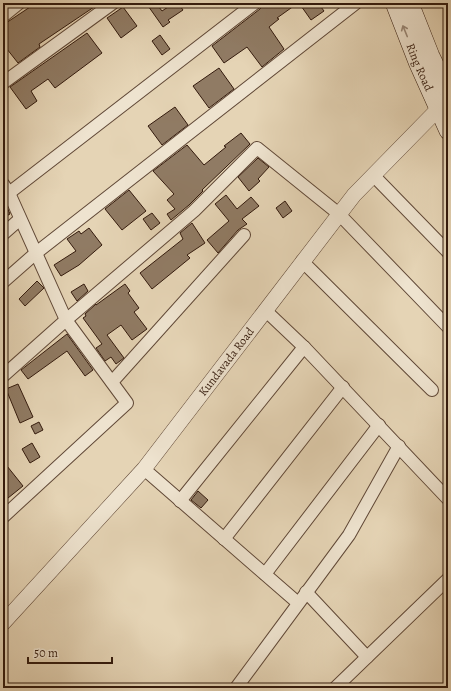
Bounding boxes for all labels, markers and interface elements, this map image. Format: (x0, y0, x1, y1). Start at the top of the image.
one-way arrow (400, 25, 408, 37)
street label: Ring Road (402, 41, 437, 94)
street label: Kundavada Road (195, 324, 258, 399)
scale bar (28, 639, 112, 665)
text: 50 m (34, 645, 58, 661)

